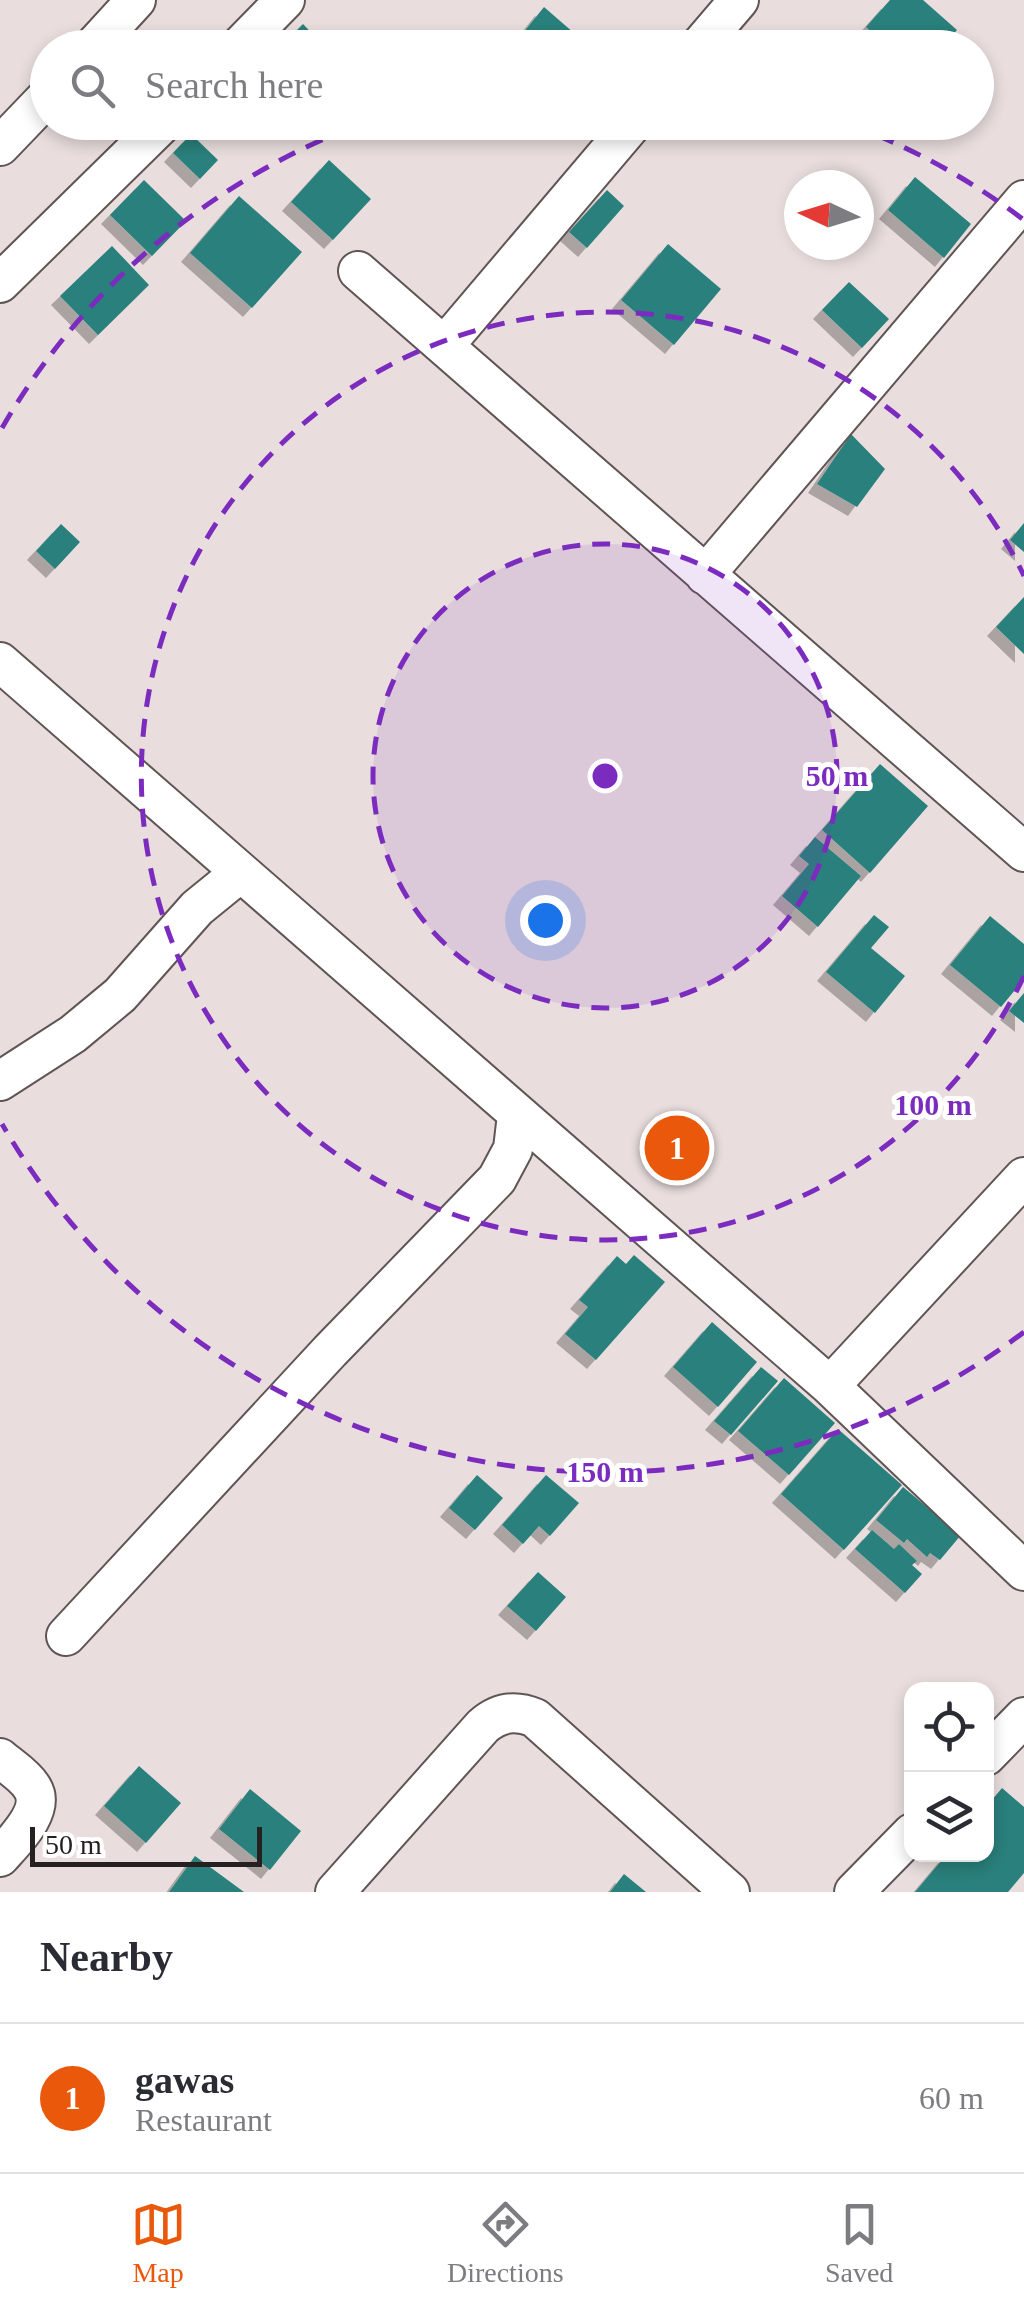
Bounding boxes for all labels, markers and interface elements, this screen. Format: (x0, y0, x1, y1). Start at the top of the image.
search box (30, 30, 994, 140)
icon: search (65, 58, 120, 113)
text: Search here (145, 64, 323, 106)
north arrow (784, 170, 874, 260)
centre of rings (587, 758, 623, 794)
text: 50 m (806, 759, 868, 792)
your location (520, 895, 571, 946)
text: 100 m (894, 1088, 972, 1121)
pin: 1 (644, 1110, 710, 1186)
text: 150 m (566, 1455, 644, 1488)
map controls (904, 1682, 994, 1862)
button: locate (904, 1682, 994, 1772)
button: layers (904, 1772, 994, 1862)
scale bar (30, 1822, 262, 1866)
text: 50 m (45, 1829, 102, 1860)
text: Nearby (40, 1934, 173, 1980)
text: gawas (135, 2059, 234, 2101)
text: 1 (65, 2080, 81, 2116)
text: 60 m (919, 2080, 984, 2116)
text: Restaurant (135, 2102, 272, 2138)
tab: Map (131, 2197, 186, 2289)
tab: Directions (447, 2197, 564, 2289)
tab: Saved (825, 2197, 893, 2289)

